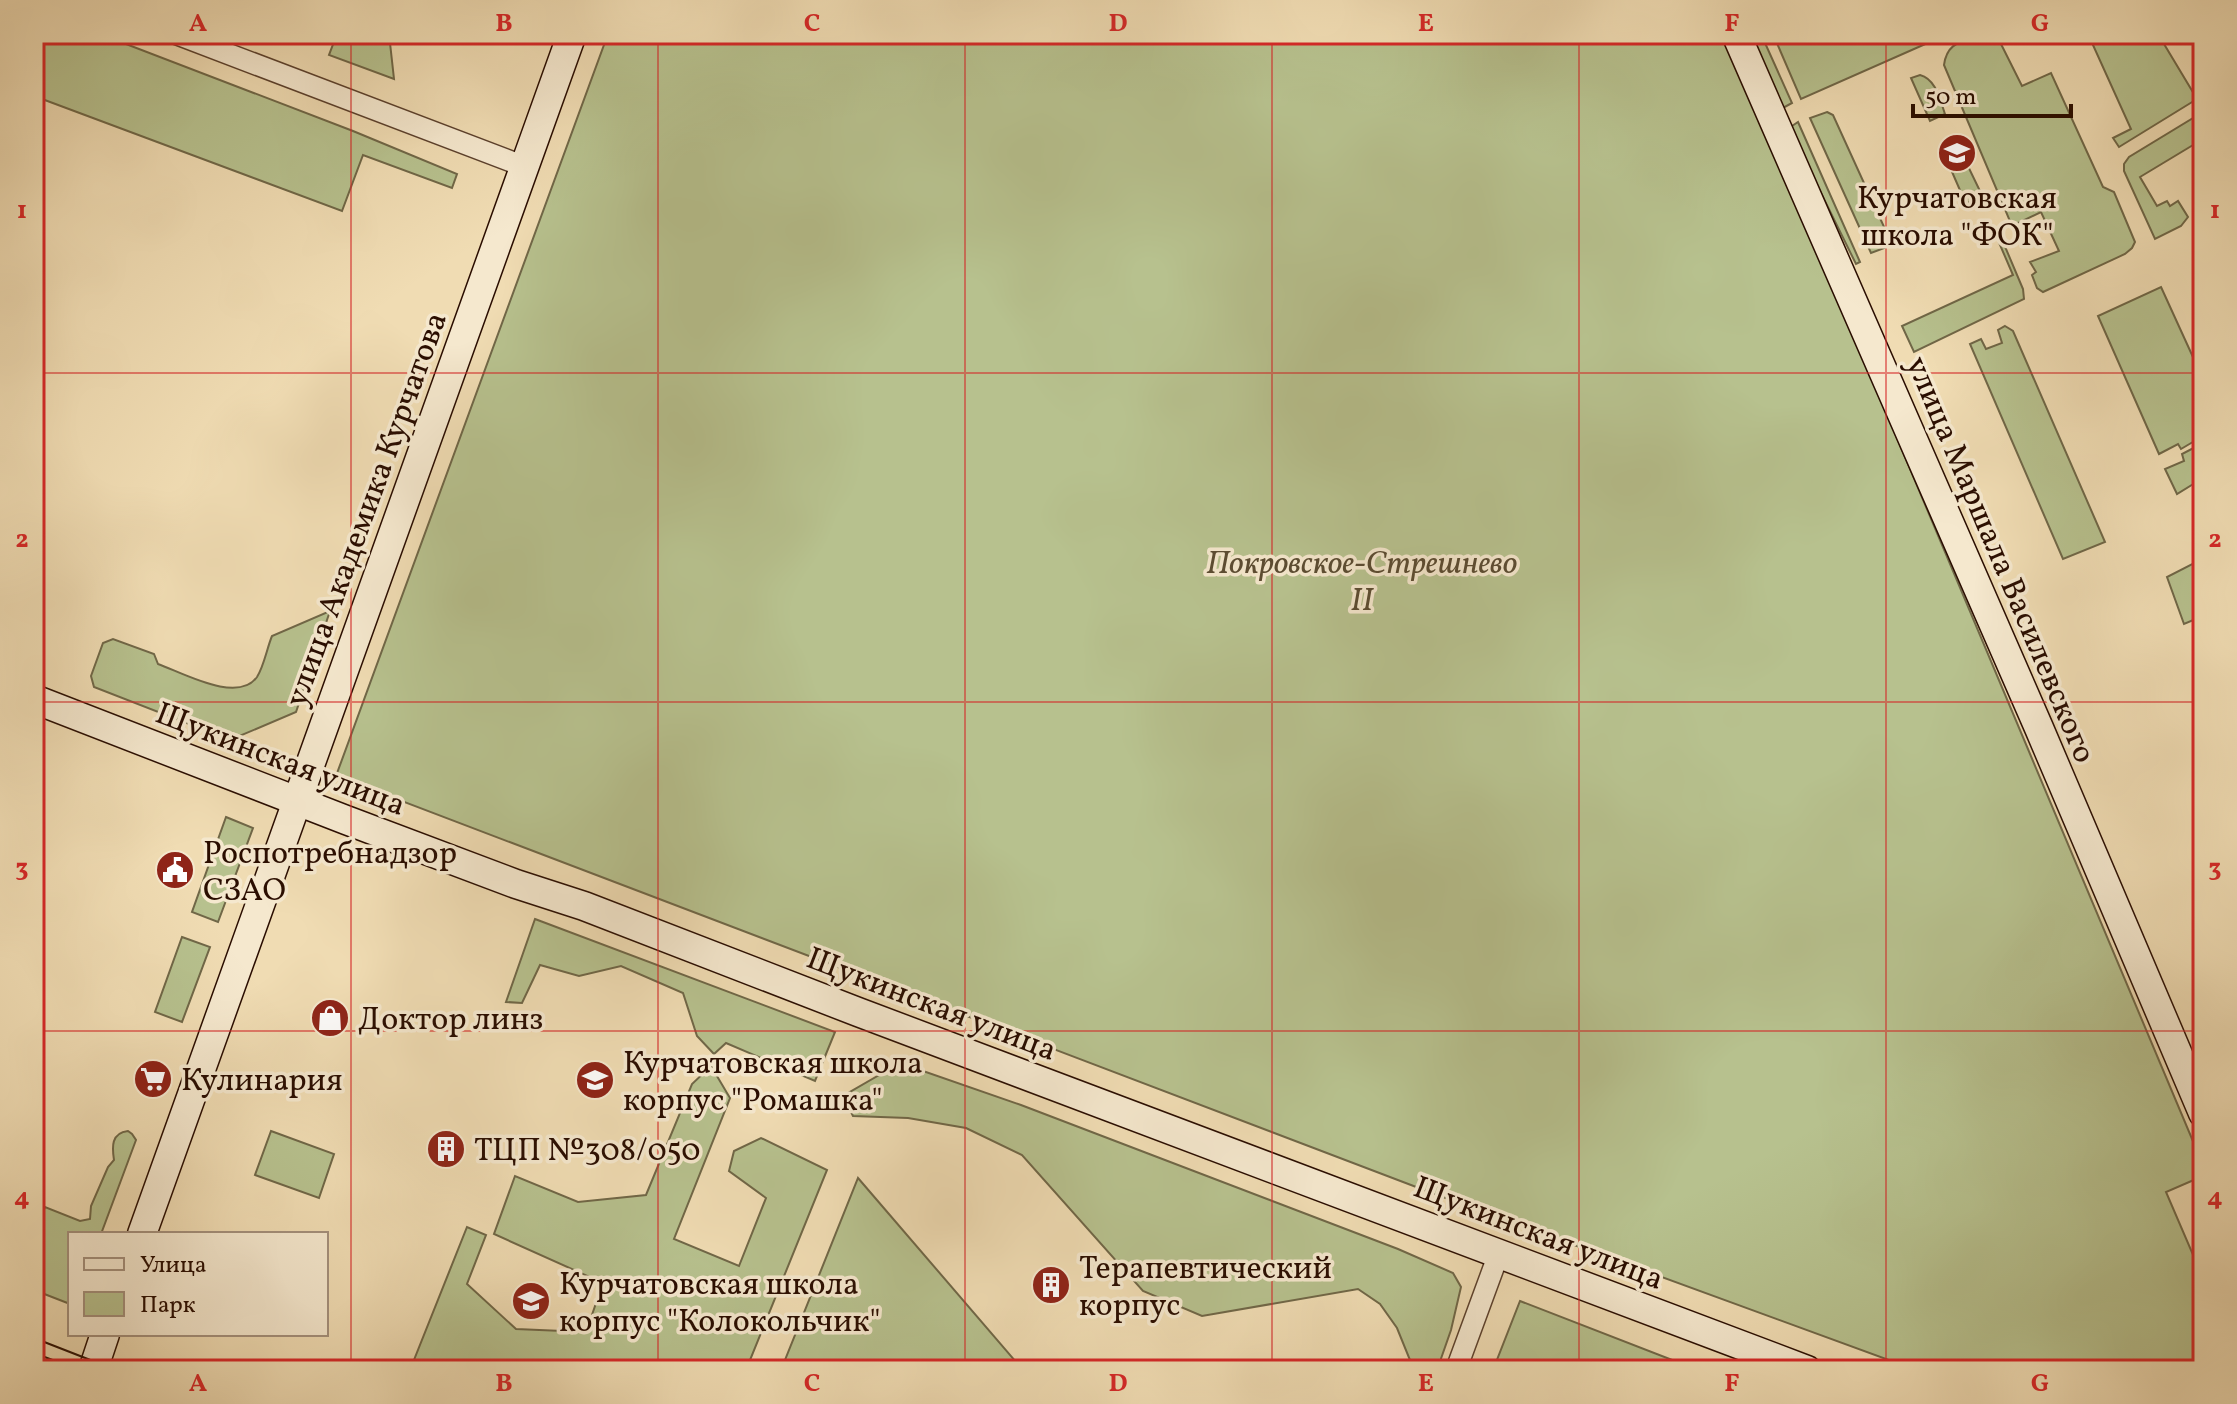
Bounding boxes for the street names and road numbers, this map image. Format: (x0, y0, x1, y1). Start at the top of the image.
street label: улица Академика Курчатова (276, 307, 460, 714)
street label: улица Маршала Василевского (1893, 350, 2105, 770)
street label: Щукинская улица (148, 693, 411, 829)
street label: Щукинская улица (799, 938, 1062, 1074)
street label: Щукинская улица (1406, 1167, 1669, 1303)

